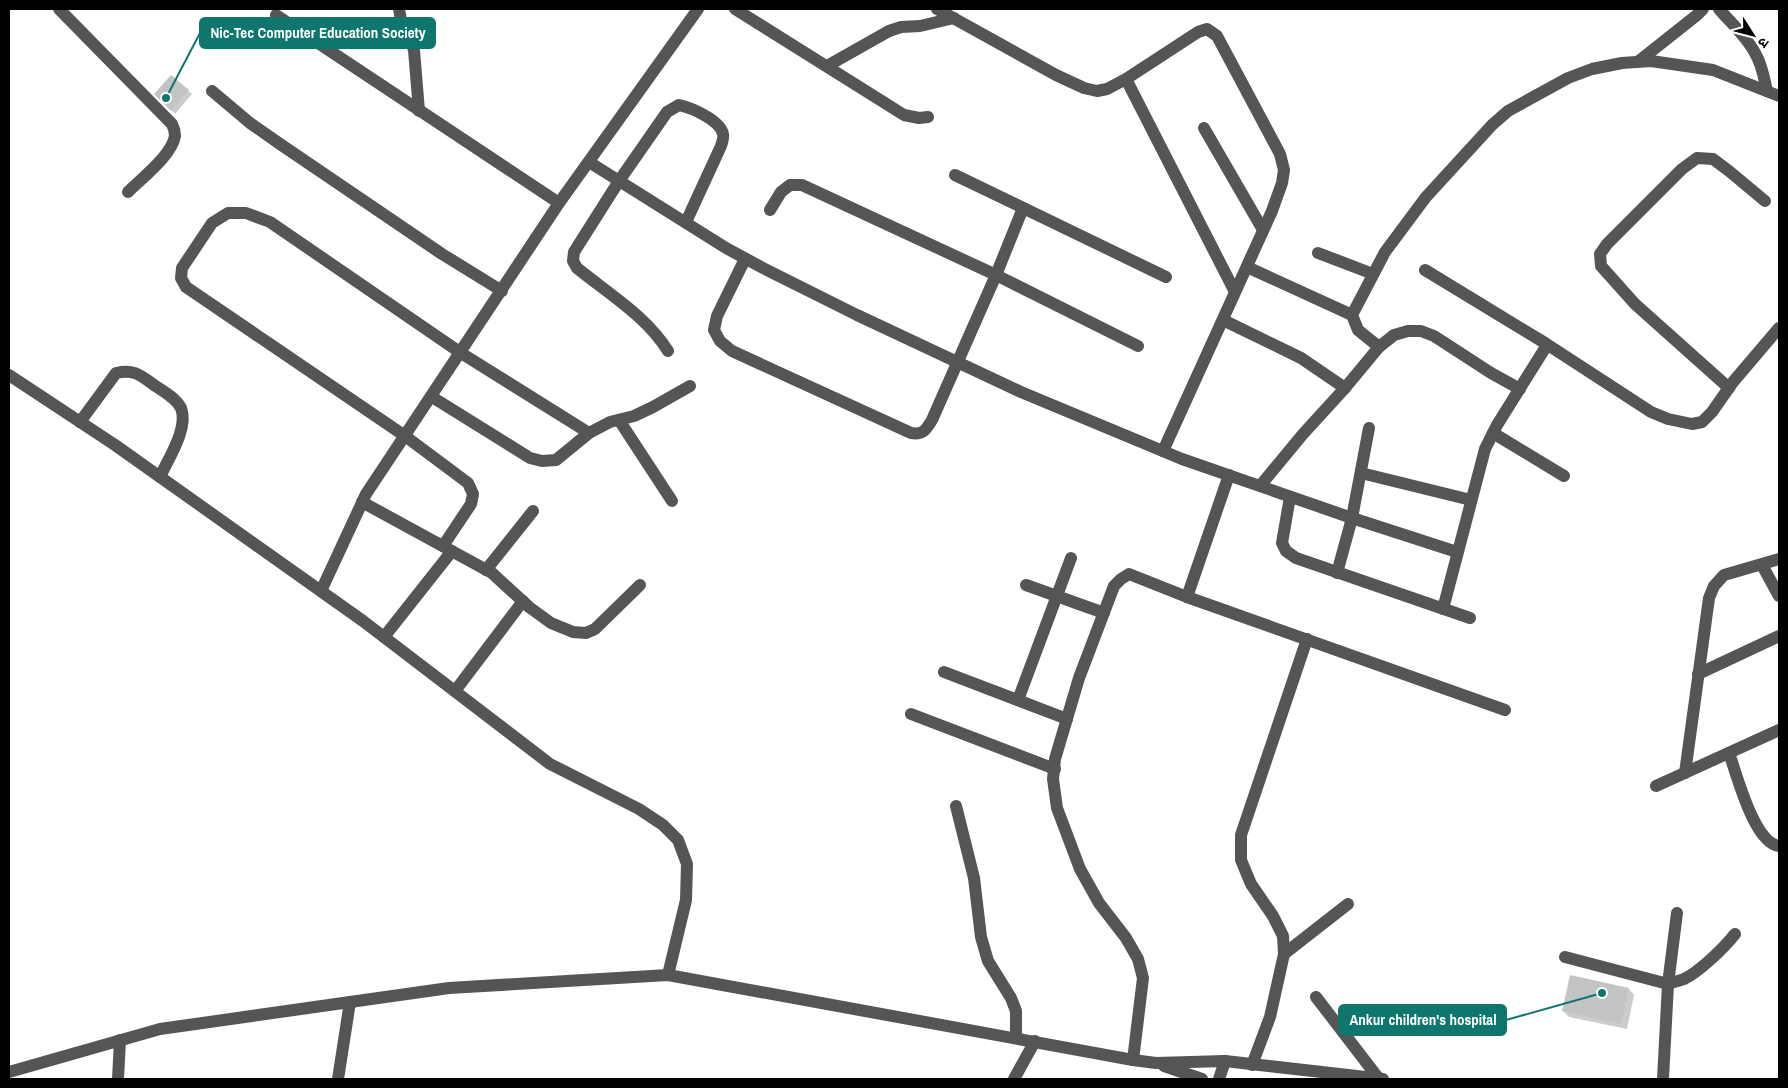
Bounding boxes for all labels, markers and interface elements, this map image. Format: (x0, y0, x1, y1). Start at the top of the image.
north arrow (1728, 10, 1778, 60)
callout: Nic-Tec Computer Education Society (200, 18, 435, 48)
text: Nic-Tec Computer Education Society (210, 22, 426, 43)
text: उ (1753, 34, 1773, 52)
callout: Ankur children's hospital (1339, 1005, 1506, 1035)
text: Ankur children's hospital (1349, 1009, 1497, 1030)

